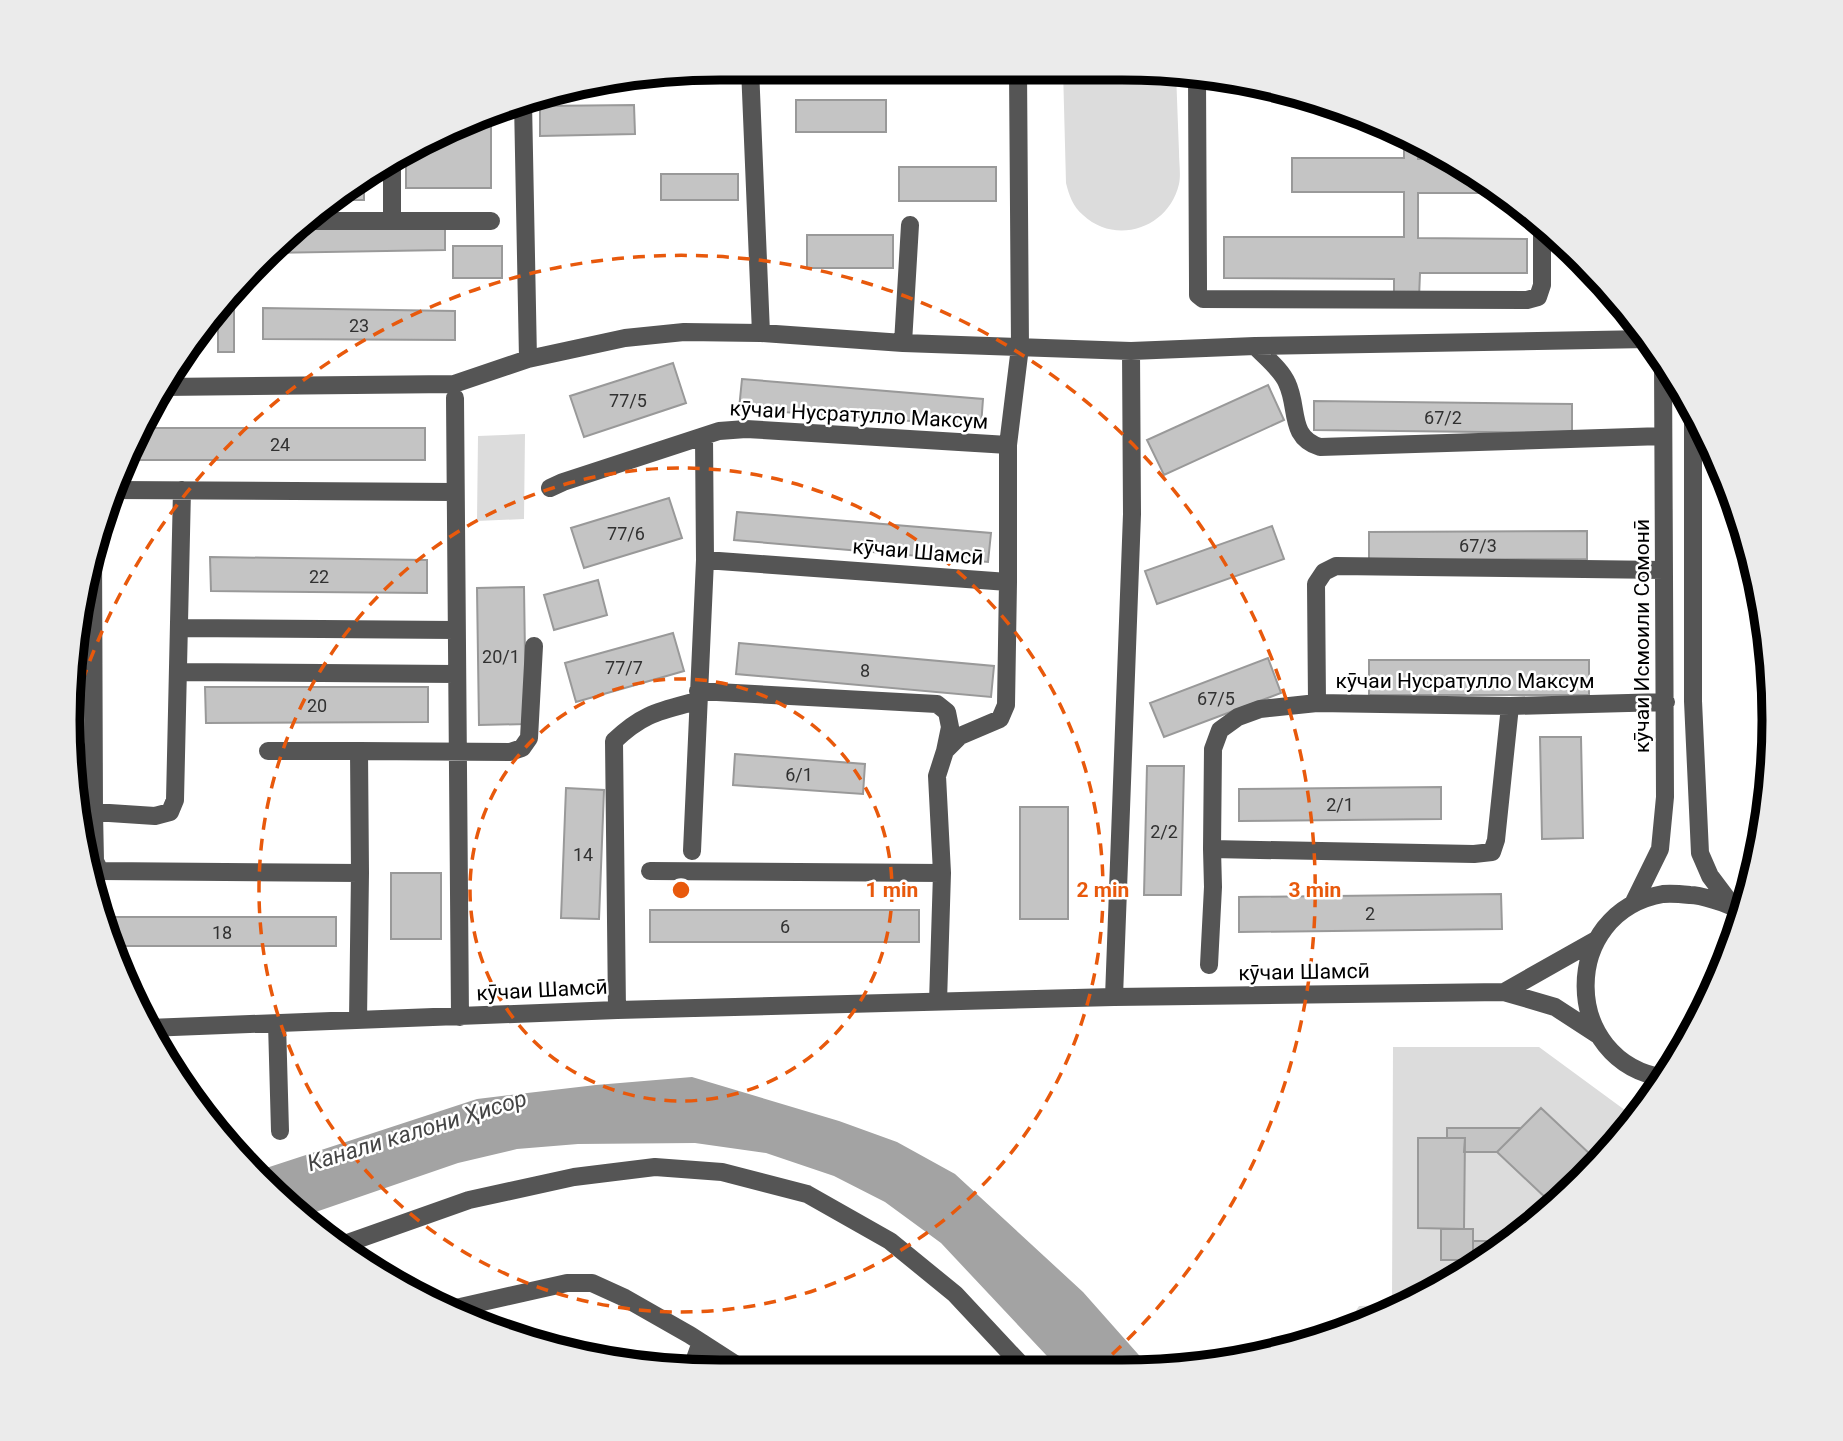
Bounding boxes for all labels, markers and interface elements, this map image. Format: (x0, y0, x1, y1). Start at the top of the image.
house number: 23 (349, 315, 369, 336)
house number: 77/5 (609, 390, 647, 411)
street label: кӯчаи Нусратулло Максум (729, 396, 989, 434)
house number: 67/2 (1424, 407, 1462, 428)
house number: 24 (270, 434, 290, 455)
street label: кӯчаи Исмоили Сомонӣ (1630, 519, 1654, 753)
house number: 77/6 (607, 523, 645, 544)
street label: кӯчаи Шамсӣ (852, 534, 984, 570)
house number: 67/3 (1459, 535, 1497, 556)
house number: 22 (309, 566, 329, 587)
house number: 20/1 (482, 646, 520, 667)
house number: 77/7 (605, 657, 643, 678)
house number: 8 (860, 660, 870, 681)
street label: кӯчаи Нусратулло Максум (1336, 669, 1594, 693)
house number: 67/5 (1197, 688, 1235, 709)
house number: 20 (307, 695, 327, 716)
house number: 6/1 (785, 764, 813, 785)
house number: 2/1 (1326, 794, 1354, 815)
house number: 2/2 (1150, 821, 1178, 842)
house number: 14 (573, 844, 593, 865)
centre of rings (669, 878, 693, 902)
text: 1 min (866, 878, 918, 902)
text: 2 min (1077, 878, 1129, 902)
text: 3 min (1289, 878, 1341, 902)
house number: 2 (1365, 903, 1375, 924)
house number: 6 (780, 916, 790, 937)
house number: 18 (212, 922, 232, 943)
street label: кӯчаи Шамсӣ (1238, 959, 1370, 985)
street label: кӯчаи Шамсӣ (476, 975, 608, 1005)
water label: Канали калони Ҳисор (304, 1085, 530, 1177)

